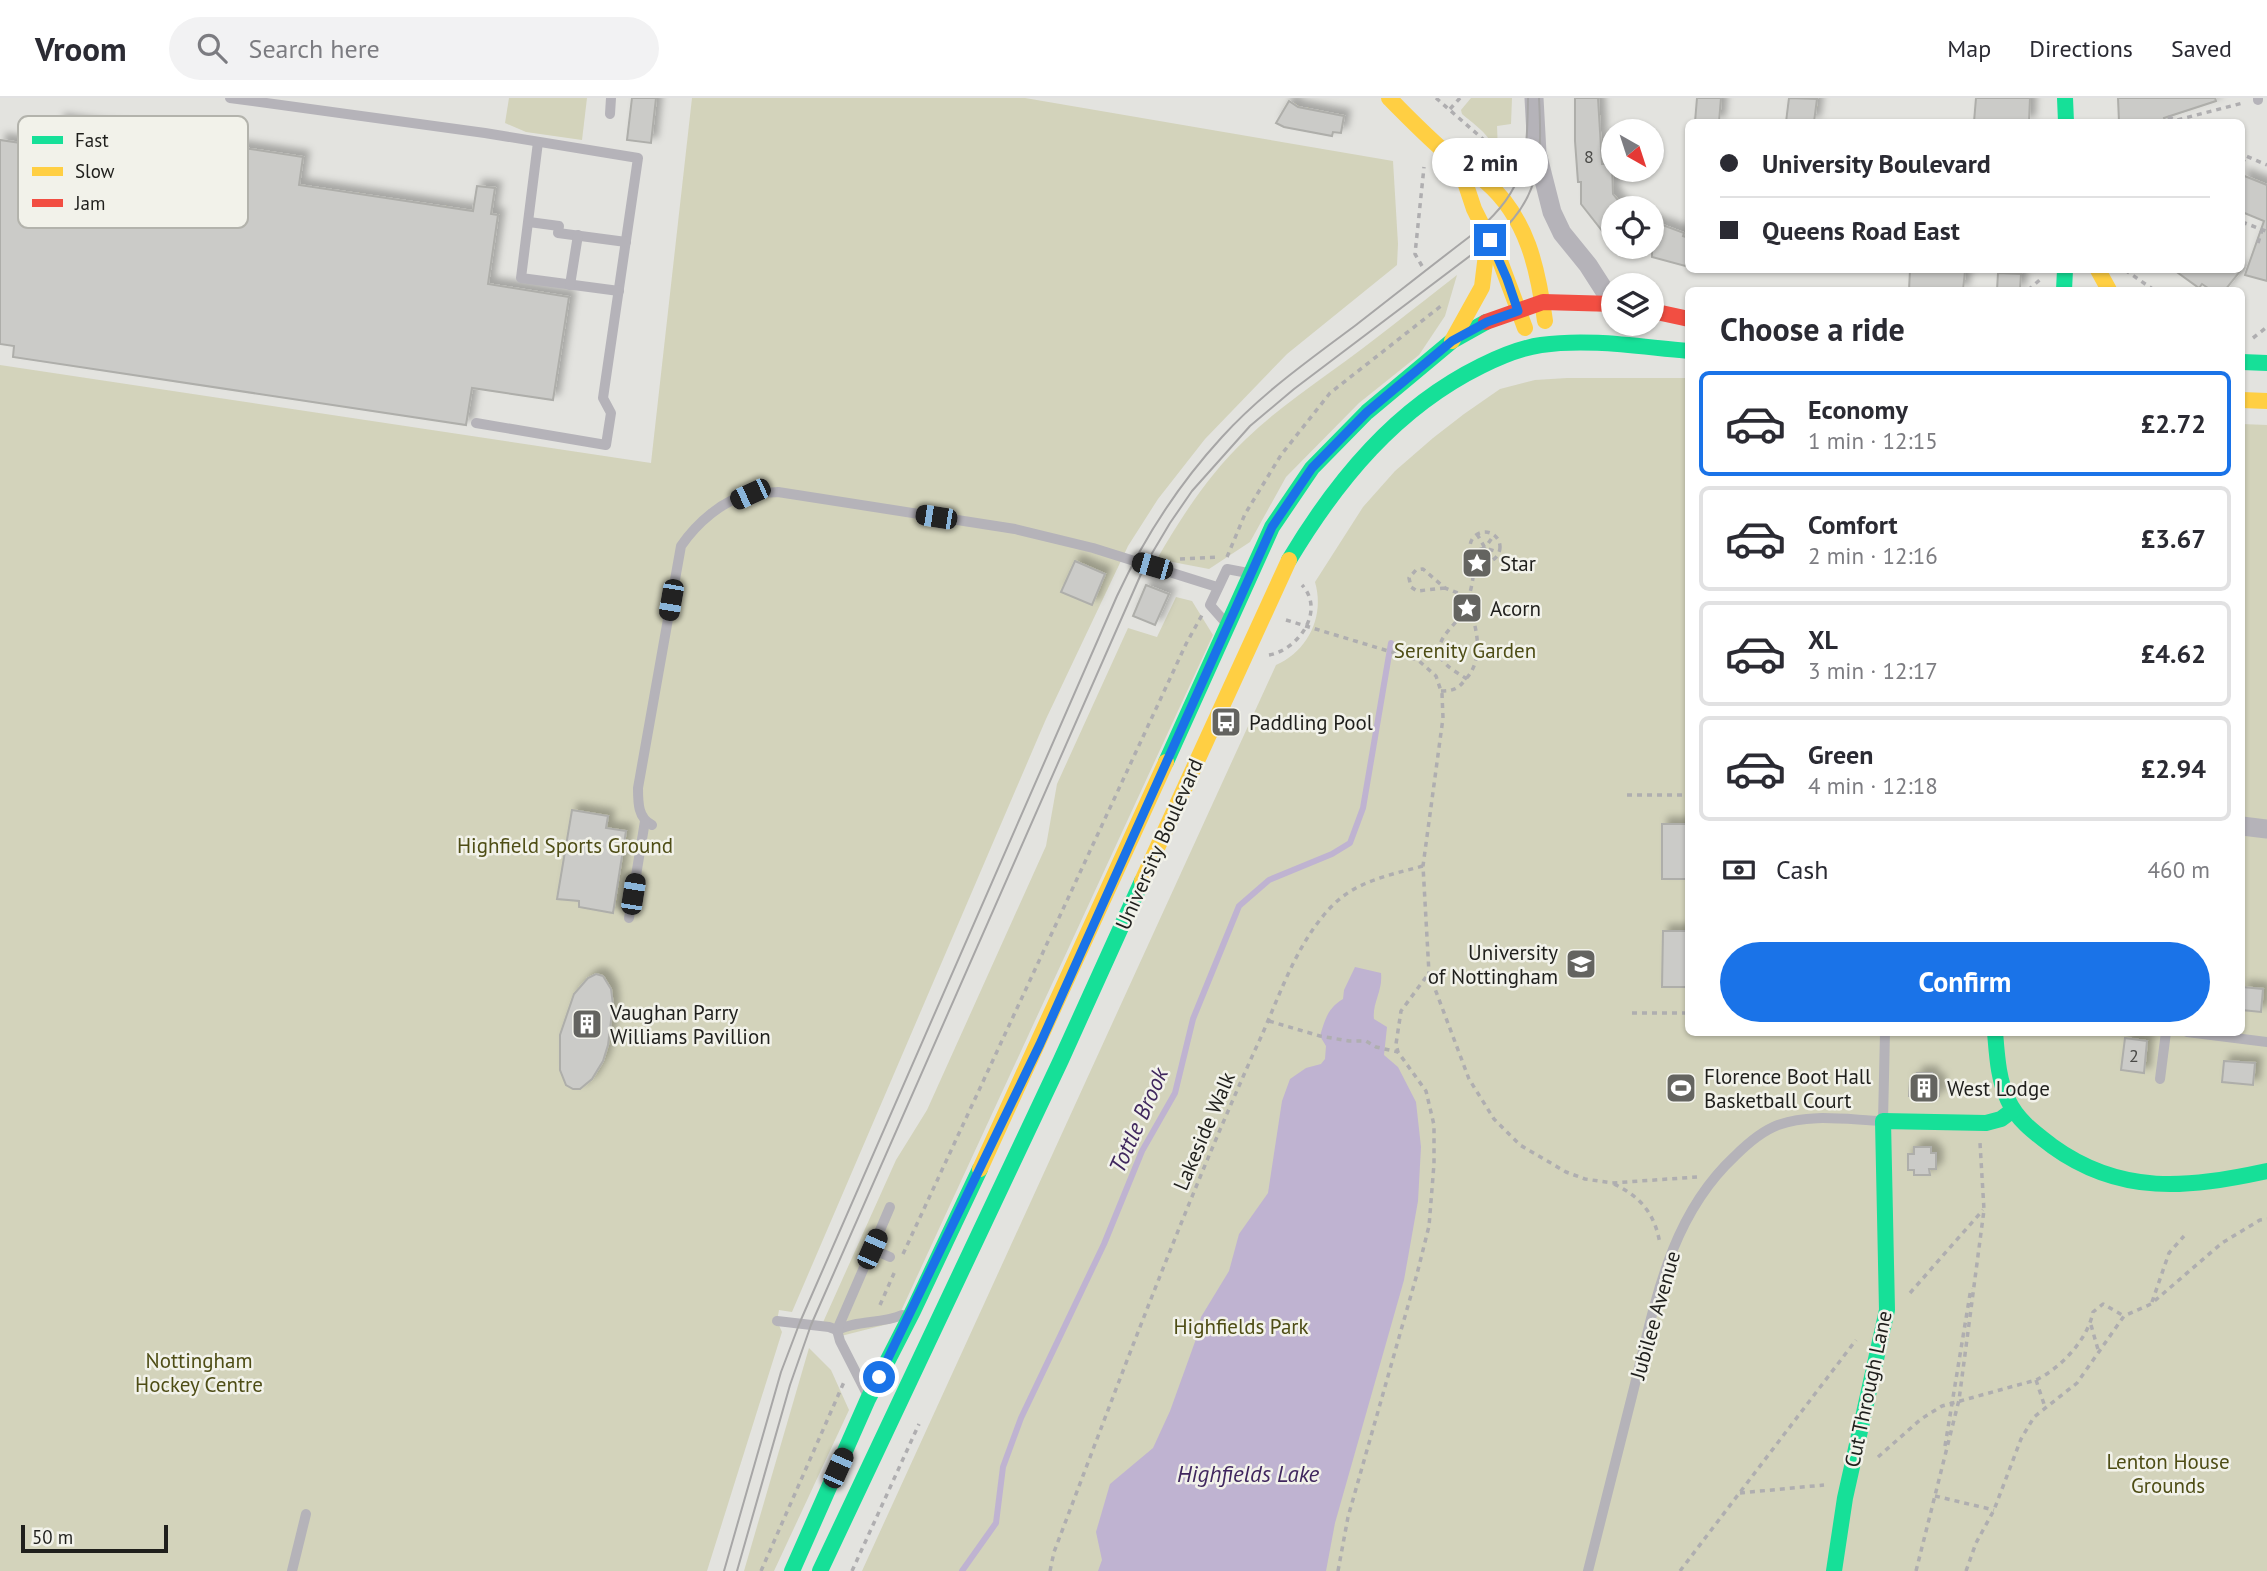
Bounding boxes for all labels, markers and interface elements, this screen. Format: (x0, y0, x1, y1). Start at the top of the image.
search box (169, 17, 659, 80)
text: Vroom (35, 27, 127, 70)
icon: search (193, 29, 231, 67)
text: Search here (249, 32, 380, 65)
text: Map (1947, 33, 1991, 64)
text: Directions (2029, 33, 2133, 64)
text: Saved (2171, 33, 2232, 64)
legend (18, 116, 248, 228)
north arrow (1601, 119, 1664, 182)
map controls (1601, 119, 1664, 336)
text: Fast (75, 128, 109, 152)
callout: 2 min (1432, 138, 1548, 188)
house number: 8 (1584, 145, 1594, 168)
text: University Boulevard (1762, 147, 1991, 180)
text: 2 min (1462, 148, 1518, 177)
text: Slow (75, 159, 115, 183)
text: Jam (74, 191, 105, 215)
button: locate (1601, 196, 1664, 259)
text: Queens Road East (1762, 214, 1960, 247)
route end (1474, 224, 1506, 256)
button: layers (1601, 273, 1664, 336)
text: Choose a ride (1720, 308, 1905, 350)
icon: car (1724, 392, 1787, 455)
text: Economy (1808, 393, 1908, 426)
text: £2.72 (2141, 407, 2206, 440)
text: 1 min · 12:15 (1808, 426, 1938, 455)
car (727, 476, 774, 512)
car (914, 503, 959, 531)
icon: car (1724, 507, 1787, 570)
text: Comfort (1808, 508, 1898, 541)
text: £3.67 (2141, 522, 2206, 555)
text: 2 min · 12:16 (1808, 541, 1938, 570)
place icon: Star (1460, 546, 1494, 580)
car (1129, 550, 1176, 582)
place label: Star (1500, 550, 1536, 577)
car (658, 577, 685, 623)
place icon: Acorn (1450, 591, 1484, 625)
place label: Acorn (1490, 595, 1541, 622)
icon: car (1724, 622, 1787, 685)
text: XL (1808, 623, 1838, 656)
park label: Serenity Garden (1394, 637, 1536, 664)
text: £4.62 (2141, 637, 2206, 670)
text: 3 min · 12:17 (1808, 656, 1938, 685)
bus stop icon: Paddling Pool (1209, 705, 1243, 739)
place label: Paddling Pool (1249, 709, 1373, 736)
icon: car (1724, 737, 1787, 800)
text: Green (1808, 738, 1873, 771)
text: £2.94 (2141, 752, 2206, 785)
street label: University Boulevard (1109, 754, 1209, 934)
text: 4 min · 12:18 (1808, 771, 1938, 800)
park label: Highfield Sports Ground (457, 832, 673, 859)
icon: cash (1720, 851, 1758, 889)
text: Cash (1776, 853, 1828, 886)
text: 460 m (2148, 855, 2210, 884)
car (620, 872, 647, 916)
place label: University of Nottingham (1428, 939, 1558, 990)
button: Confirm (1720, 942, 2210, 1022)
school or university icon: University of Nottingham (1564, 947, 1598, 981)
place label: Vaughan Parry Williams Pavillion (609, 999, 771, 1050)
building icon: Vaughan Parry Williams Pavillion (570, 1007, 604, 1041)
house number: 2 (2129, 1044, 2139, 1067)
water label: Tottle Brook (1102, 1061, 1175, 1177)
place label: Florence Boot Hall Basketball Court (1704, 1063, 1871, 1114)
street label: Lakeside Walk (1167, 1068, 1241, 1194)
sports icon: Florence Boot Hall Basketball Court (1664, 1071, 1698, 1105)
building icon: West Lodge (1907, 1071, 1941, 1105)
place label: West Lodge (1947, 1075, 2050, 1102)
car (854, 1226, 891, 1272)
street label: Jubilee Avenue (1624, 1248, 1686, 1383)
street label: Cut Through Lane (1838, 1308, 1898, 1470)
park label: Highfields Park (1173, 1313, 1309, 1340)
park label: Nottingham Hockey Centre (135, 1347, 263, 1398)
route start (863, 1361, 895, 1393)
car (820, 1445, 857, 1491)
park label: Lenton House Grounds (2106, 1448, 2230, 1499)
water label: Highfields Lake (1177, 1459, 1319, 1488)
scale bar (21, 1522, 168, 1554)
text: 50 m (32, 1525, 73, 1549)

